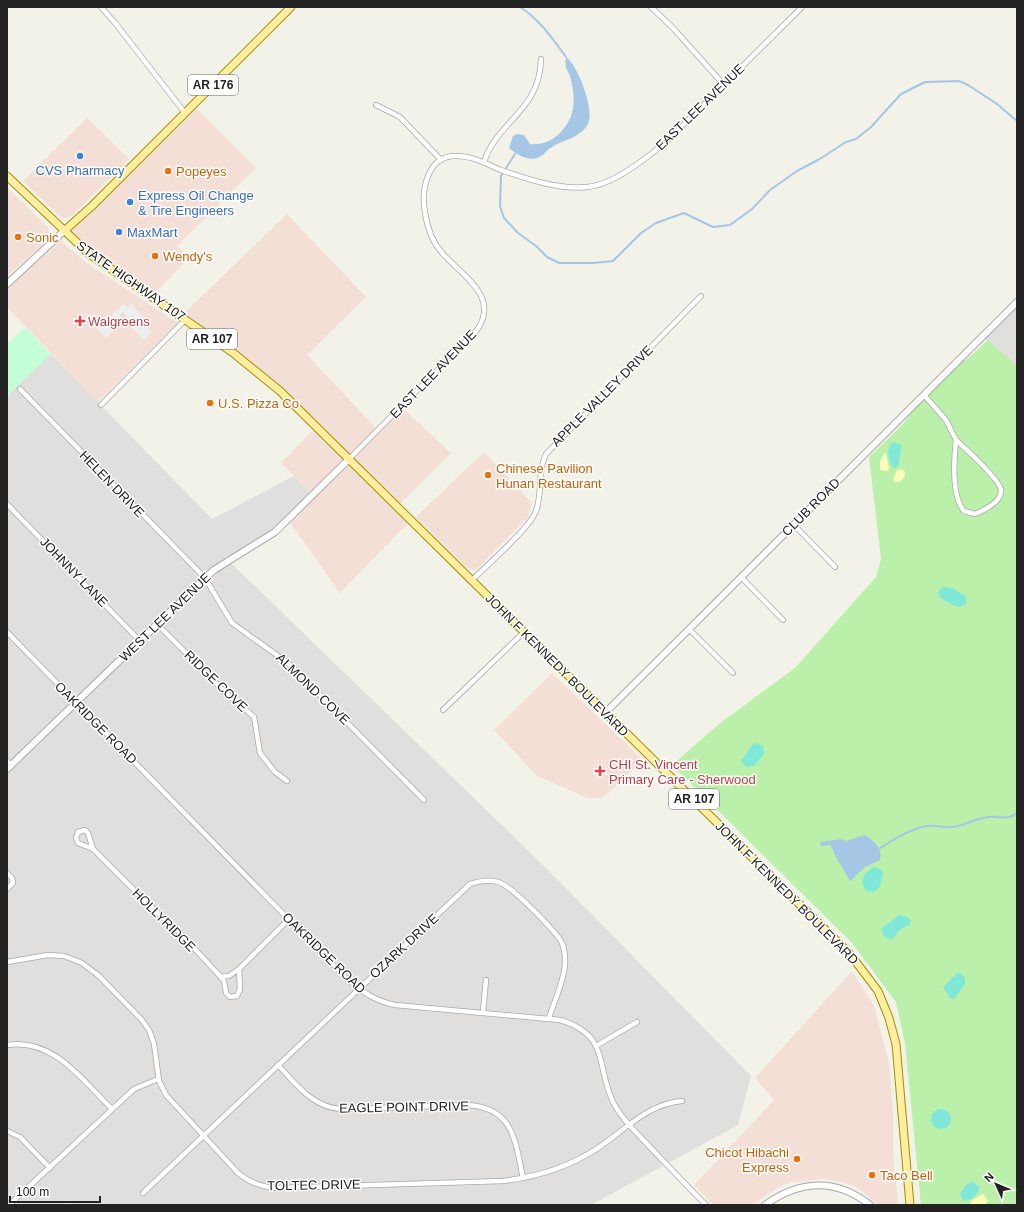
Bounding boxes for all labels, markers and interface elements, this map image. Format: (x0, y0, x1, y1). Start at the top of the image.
street label: EAST LEE AVENUE (653, 61, 748, 153)
road number: AR 176 (188, 75, 238, 95)
marker: CVS Pharmacy (75, 151, 85, 161)
place label: CVS Pharmacy (36, 163, 125, 178)
place label: Popeyes (176, 164, 227, 179)
marker: Popeyes (163, 166, 173, 176)
place label: Express Oil Change & Tire Engineers (138, 188, 254, 218)
marker: Express Oil Change & Tire Engineers (125, 197, 135, 207)
place label: MaxMart (127, 225, 178, 240)
marker: MaxMart (114, 227, 124, 237)
place label: Sonic (26, 230, 59, 245)
marker: Sonic (13, 232, 23, 242)
street label: STATE HIGHWAY 107 (74, 238, 188, 324)
place label: Wendy's (163, 249, 213, 264)
marker: Wendy's (150, 251, 160, 261)
place label: Walgreens (88, 314, 150, 329)
marker: Walgreens (75, 316, 85, 326)
street label: EAST LEE AVENUE (387, 326, 479, 421)
road number: AR 107 (187, 329, 237, 349)
street label: APPLE VALLEY DRIVE (548, 342, 656, 450)
place label: U.S. Pizza Co (218, 396, 299, 411)
marker: U.S. Pizza Co (205, 398, 215, 408)
street label: HELEN DRIVE (76, 448, 148, 521)
place label: Chinese Pavilion Hunan Restaurant (496, 461, 602, 491)
marker: Chinese Pavilion Hunan Restaurant (483, 470, 493, 480)
street label: CLUB ROAD (779, 475, 843, 539)
street label: JOHNNY LANE (37, 534, 111, 610)
street label: WEST LEE AVENUE (116, 569, 214, 664)
street label: JOHN F KENNEDY BOULEVARD (482, 590, 632, 740)
street label: RIDGE COVE (181, 647, 251, 715)
street label: ALMOND COVE (273, 650, 353, 728)
street label: OAKRIDGE ROAD (52, 679, 140, 767)
place label: CHI St. Vincent Primary Care - Sherwood (609, 757, 756, 787)
marker: CHI St. Vincent Primary Care - Sherwood (594, 765, 606, 777)
road number: AR 107 (669, 789, 719, 809)
street label: JOHN F KENNEDY BOULEVARD (712, 818, 862, 968)
street label: HOLLYRIDGE (129, 885, 199, 955)
street label: OAKRIDGE ROAD (279, 909, 369, 997)
street label: OZARK DRIVE (367, 910, 442, 982)
street label: EAGLE POINT DRIVE (339, 1098, 469, 1116)
place label: Chicot Hibachi Express (705, 1145, 789, 1175)
marker: Chicot Hibachi Express (792, 1154, 802, 1164)
north arrow (976, 1164, 1016, 1204)
place label: Taco Bell (880, 1168, 933, 1183)
marker: Taco Bell (867, 1170, 877, 1180)
text: N (982, 1170, 996, 1184)
street label: TOLTEC DRIVE (267, 1177, 361, 1193)
scale bar (10, 1178, 100, 1204)
text: 100 m (16, 1185, 49, 1199)

